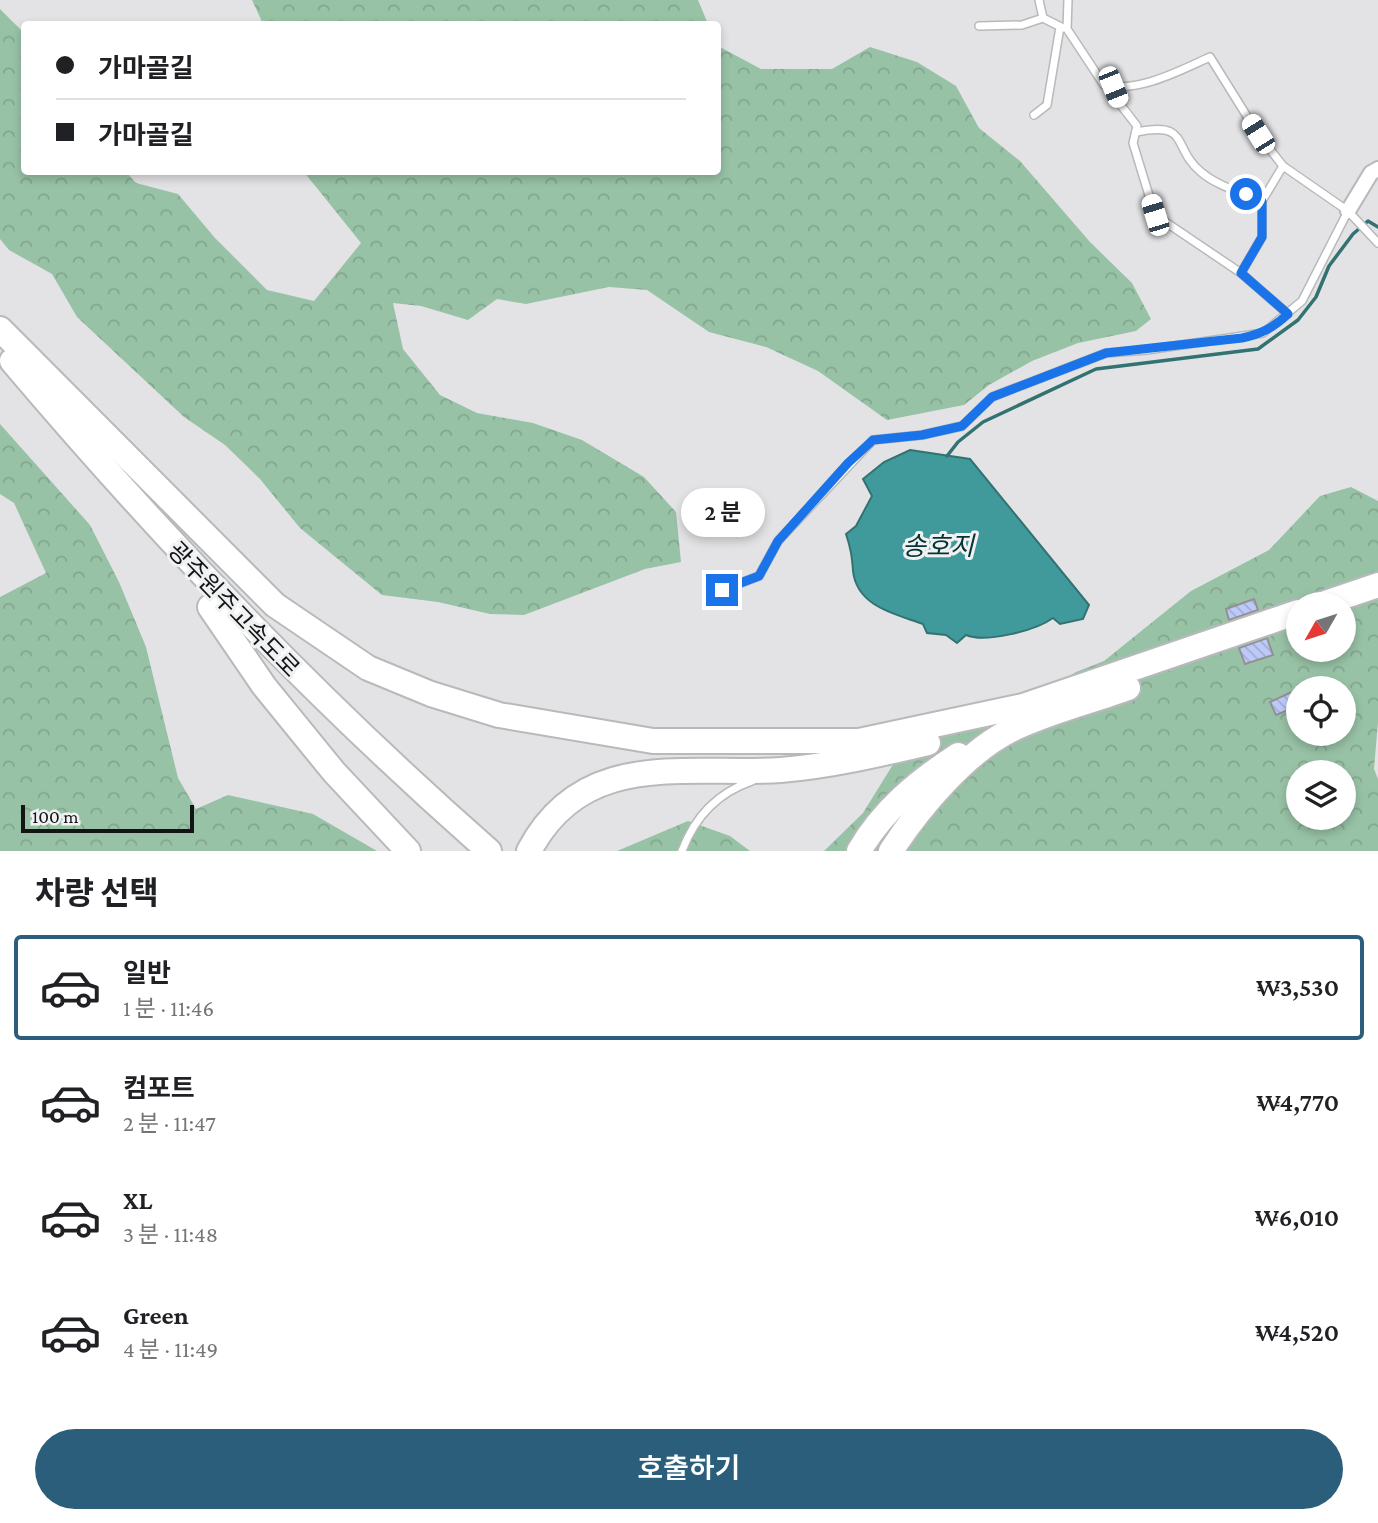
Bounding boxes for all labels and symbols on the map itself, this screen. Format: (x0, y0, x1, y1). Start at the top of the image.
car (1096, 64, 1131, 110)
car (1238, 111, 1279, 157)
route start (1230, 178, 1262, 210)
car (1139, 192, 1172, 238)
callout: 2 분 (680, 489, 764, 538)
water label: 송호지 (902, 532, 976, 561)
street label: 광주원주고속도로 (163, 536, 305, 682)
route end (706, 574, 738, 606)
north arrow (1286, 592, 1356, 662)
scale bar (21, 802, 194, 834)

